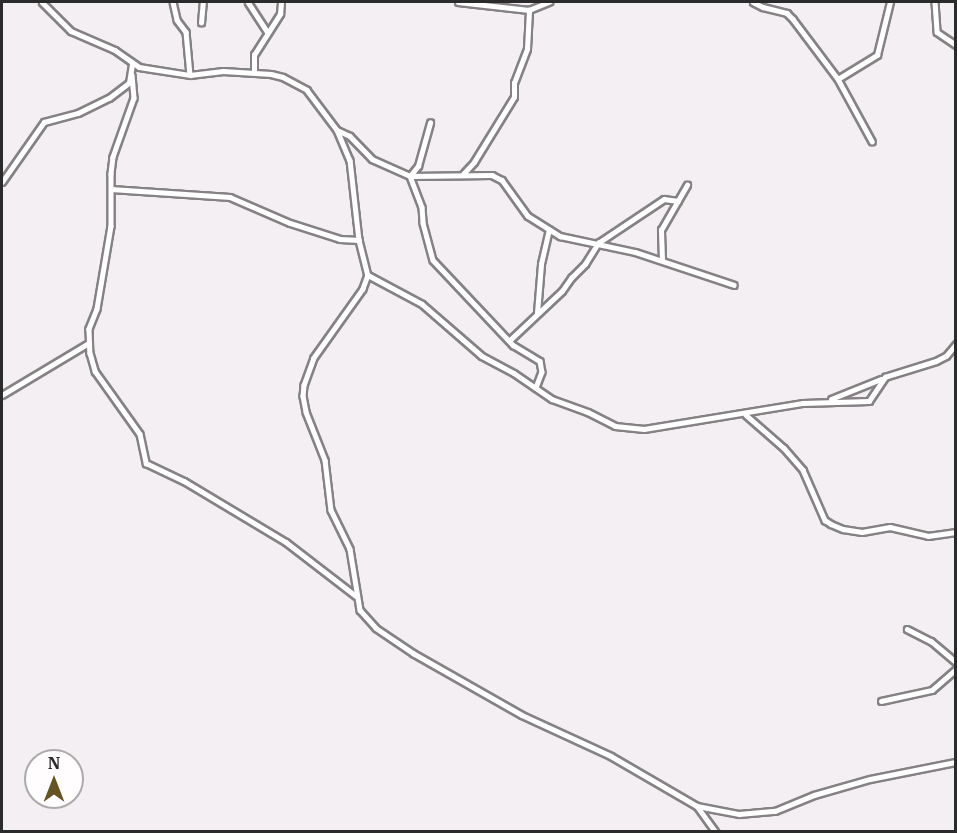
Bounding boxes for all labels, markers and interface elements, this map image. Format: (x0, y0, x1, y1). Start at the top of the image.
north arrow (24, 749, 84, 809)
text: N (48, 753, 60, 773)

